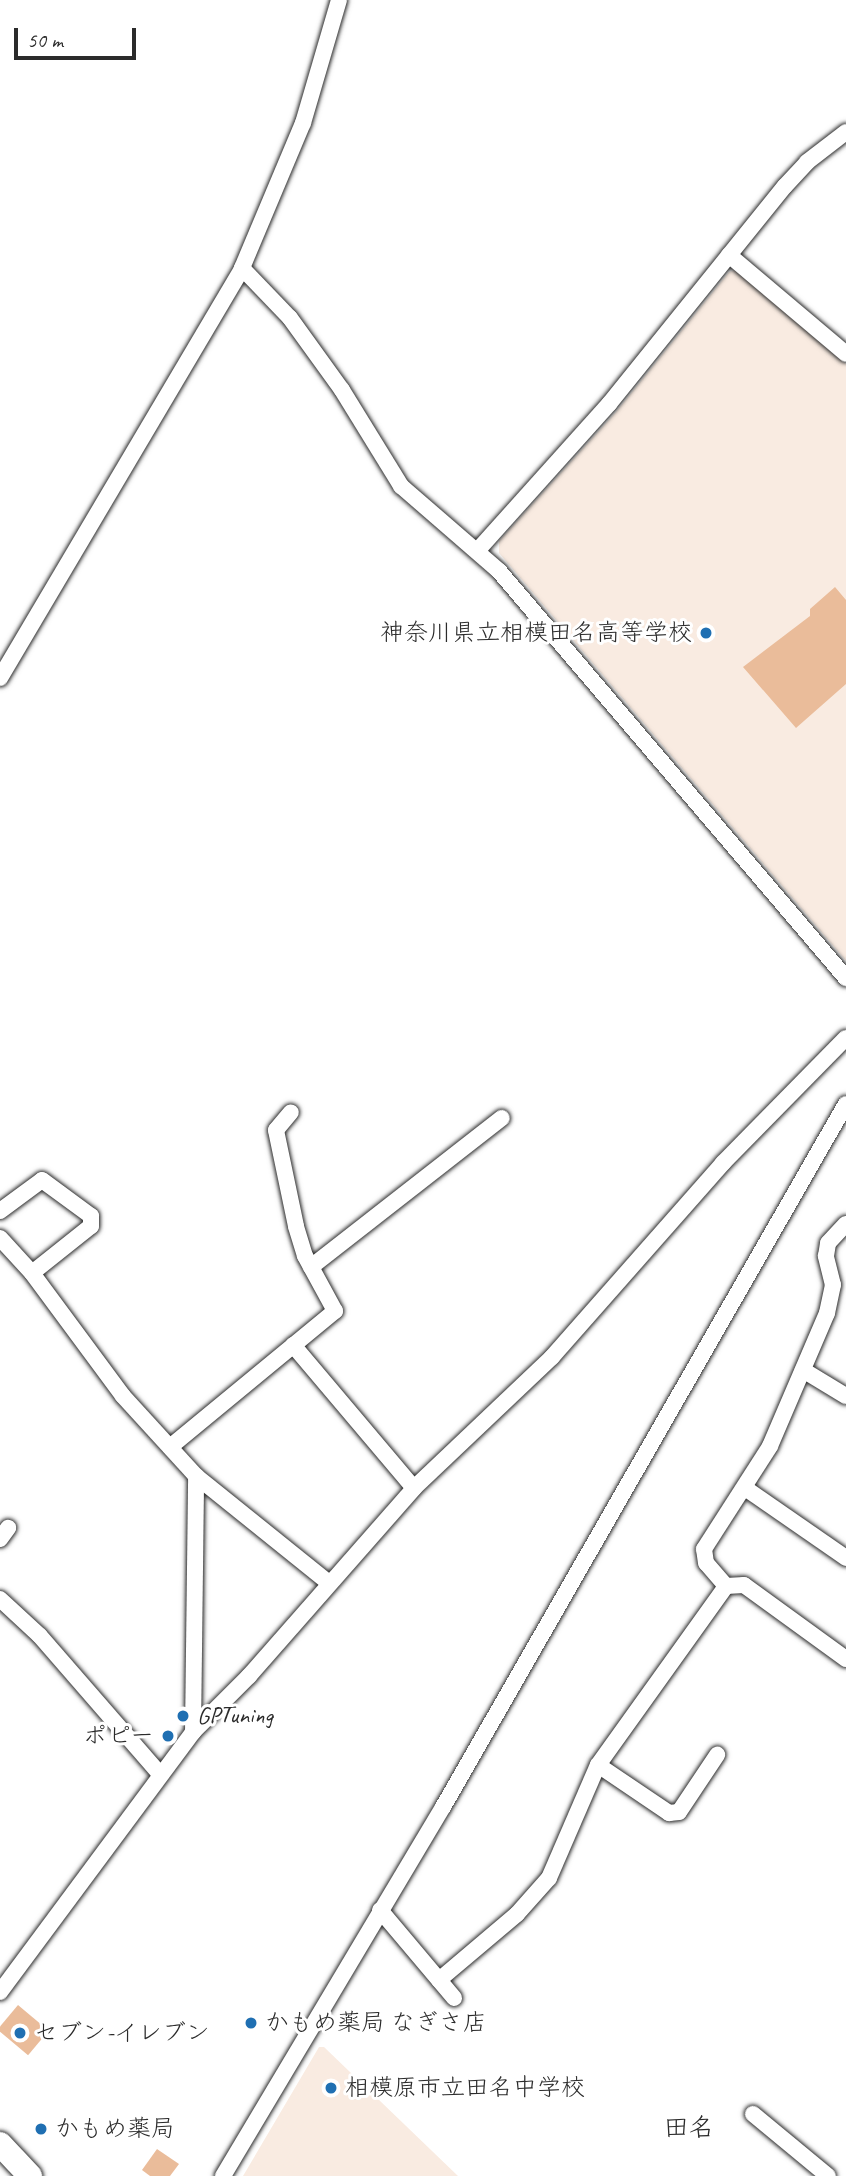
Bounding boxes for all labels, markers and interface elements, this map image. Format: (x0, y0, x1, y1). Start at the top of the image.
scale bar (18, 14, 140, 58)
text: 50 m (27, 27, 63, 53)
place label: 神奈川県立相模田名高等学校 (380, 619, 692, 647)
marker: 神奈川県立相模田名高等学校 (698, 625, 714, 641)
place label: GPTuning (197, 1702, 273, 1730)
marker: GPTuning (175, 1708, 191, 1724)
place label: ポピー (83, 1722, 154, 1750)
marker: ポピー (160, 1728, 176, 1744)
place label: かもめ薬局 なぎさ店 (265, 2009, 487, 2037)
marker: かもめ薬局 なぎさ店 (243, 2015, 259, 2031)
place label: セブン-イレブン (34, 2019, 210, 2047)
marker: セブン-イレブン (12, 2025, 28, 2041)
place label: 相模原市立田名中学校 (345, 2074, 585, 2102)
marker: 相模原市立田名中学校 (323, 2080, 339, 2096)
district label: 田名 (663, 2112, 715, 2144)
place label: かもめ薬局 (55, 2115, 175, 2143)
marker: かもめ薬局 (33, 2121, 49, 2137)

